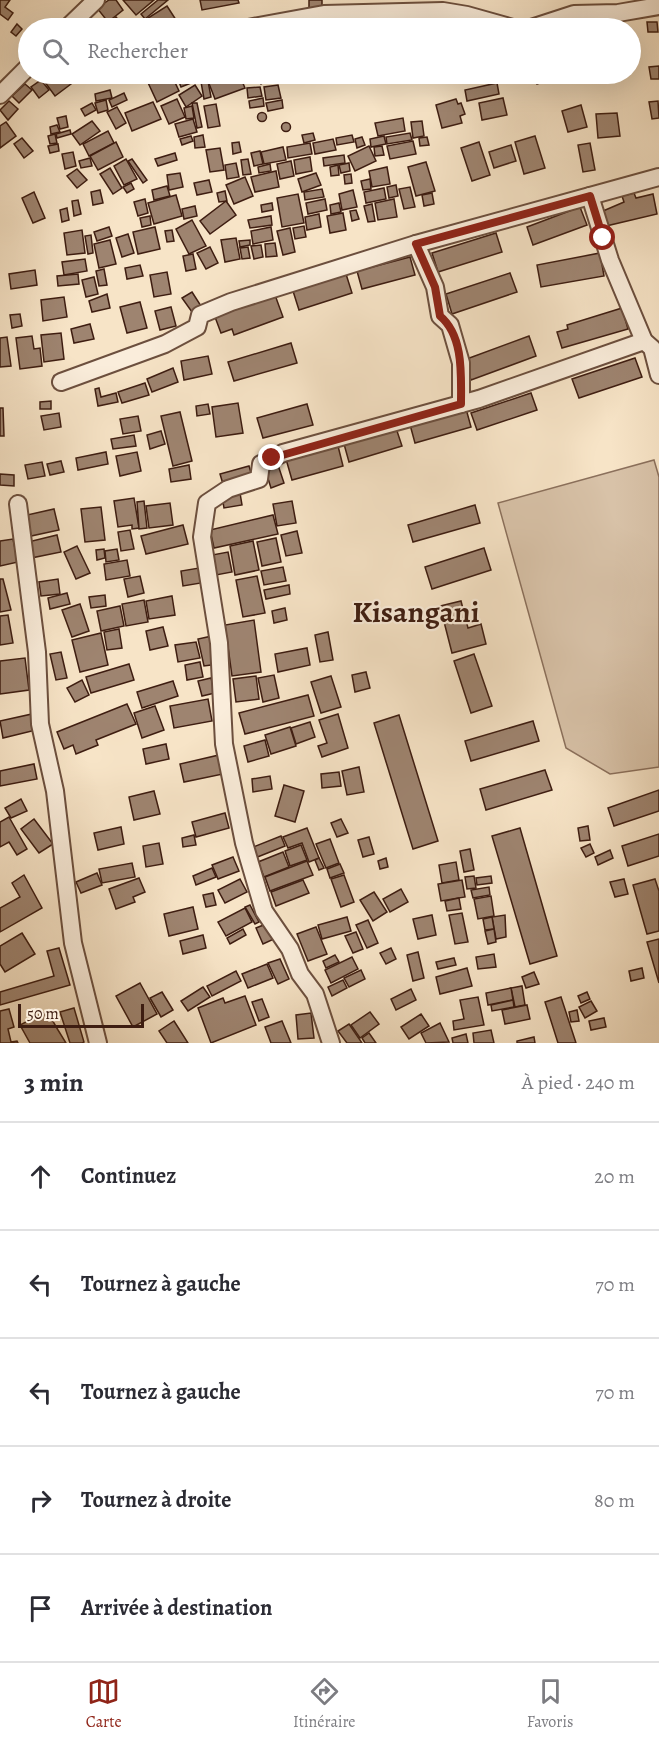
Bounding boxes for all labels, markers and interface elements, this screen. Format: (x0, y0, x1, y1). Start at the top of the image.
search box (18, 18, 641, 84)
icon: search (39, 35, 72, 68)
text: Rechercher (87, 36, 188, 66)
route start (589, 224, 615, 250)
route end (258, 444, 284, 470)
district label: Kisangani (353, 592, 480, 632)
scale bar (18, 1001, 144, 1028)
text: 50 m (27, 1003, 59, 1025)
text: 3 min (24, 1065, 84, 1100)
text: À pied · 240 m (522, 1069, 635, 1096)
icon: ahead (24, 1160, 57, 1193)
text: Continuez (81, 1161, 176, 1191)
text: 20 m (594, 1163, 635, 1190)
icon: left (24, 1268, 57, 1301)
text: Tournez à gauche (81, 1269, 241, 1299)
text: 70 m (595, 1271, 635, 1298)
icon: left (24, 1376, 57, 1409)
text: Tournez à gauche (81, 1377, 241, 1407)
text: 70 m (595, 1379, 635, 1406)
icon: right (24, 1484, 57, 1517)
text: Tournez à droite (81, 1485, 232, 1515)
text: 80 m (594, 1487, 635, 1514)
icon: arrive (24, 1592, 57, 1625)
text: Arrivée à destination (81, 1593, 272, 1623)
tab: Carte (86, 1675, 122, 1733)
tab: Itinéraire (293, 1675, 356, 1733)
tab: Favoris (527, 1675, 573, 1733)

